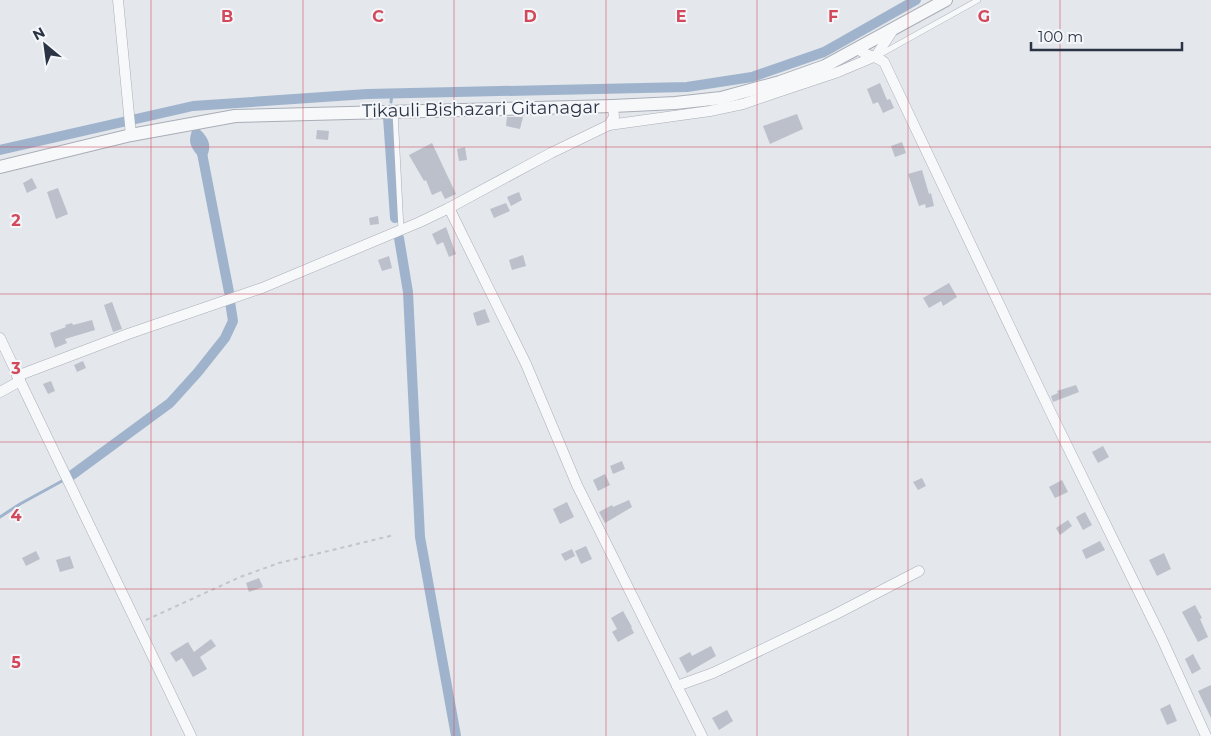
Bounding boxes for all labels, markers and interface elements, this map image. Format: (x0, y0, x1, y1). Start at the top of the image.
text: B (221, 7, 233, 26)
text: C (372, 7, 384, 26)
text: D (523, 7, 537, 26)
text: E (676, 7, 686, 26)
text: F (828, 7, 838, 26)
text: G (978, 7, 990, 26)
north arrow (20, 20, 70, 70)
scale bar (1031, 20, 1182, 52)
text: N (29, 23, 48, 44)
text: 100 m (1038, 27, 1083, 46)
street label: Tikauli Bishazari Gitanagar (362, 96, 600, 122)
text: 2 (11, 211, 21, 230)
text: 3 (10, 359, 21, 378)
text: 4 (10, 506, 22, 525)
text: 5 (11, 653, 21, 672)

